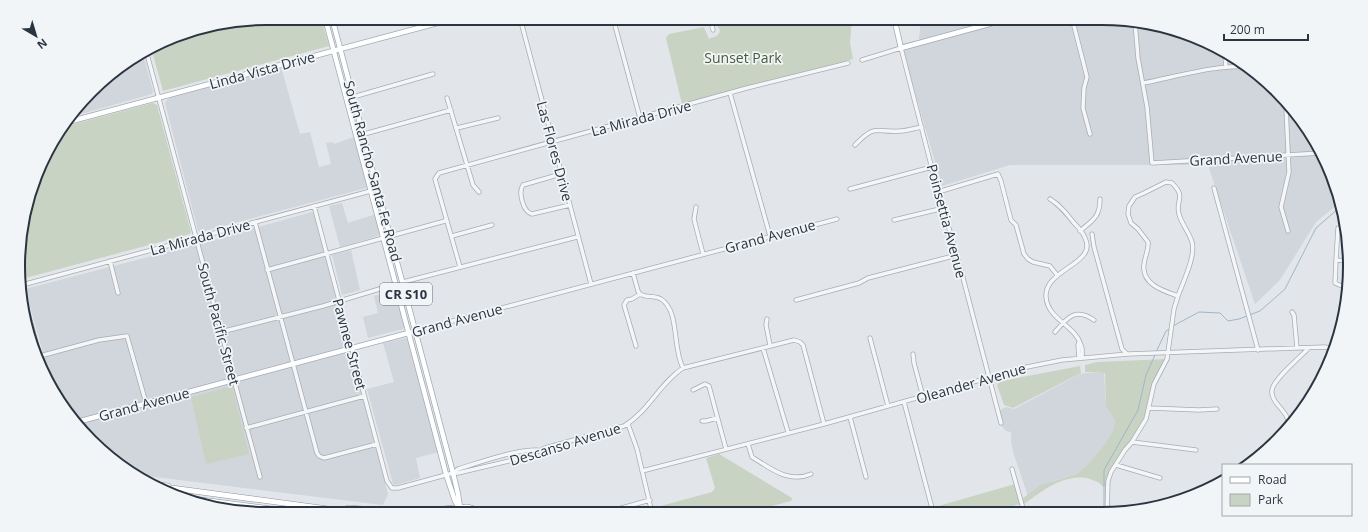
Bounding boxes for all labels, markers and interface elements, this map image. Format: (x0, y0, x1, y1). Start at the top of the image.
north arrow (16, 16, 56, 56)
scale bar (1224, 16, 1308, 42)
text: 200 m (1230, 21, 1265, 38)
text: N (34, 36, 51, 53)
street label: Linda Vista Drive (207, 47, 317, 93)
park label: Sunset Park (704, 48, 782, 67)
street label: South Rancho Santa Fe Road (340, 78, 406, 264)
street label: La Mirada Drive (589, 96, 693, 140)
street label: Las Flores Drive (533, 99, 578, 203)
street label: Grand Avenue (1189, 146, 1283, 170)
street label: Poinsettia Avenue (923, 162, 971, 280)
street label: La Mirada Drive (148, 215, 252, 259)
street label: Grand Avenue (723, 215, 818, 257)
street label: South Pacific Street (194, 261, 244, 387)
road number: CR S10 (380, 283, 432, 305)
street label: Pawnee Street (329, 296, 371, 392)
street label: Grand Avenue (410, 299, 505, 341)
street label: Oleander Avenue (914, 358, 1028, 408)
street label: Grand Avenue (97, 383, 192, 425)
street label: Descanso Avenue (507, 418, 623, 470)
legend (1222, 464, 1352, 516)
text: Road (1258, 471, 1287, 488)
text: Park (1258, 491, 1284, 508)

